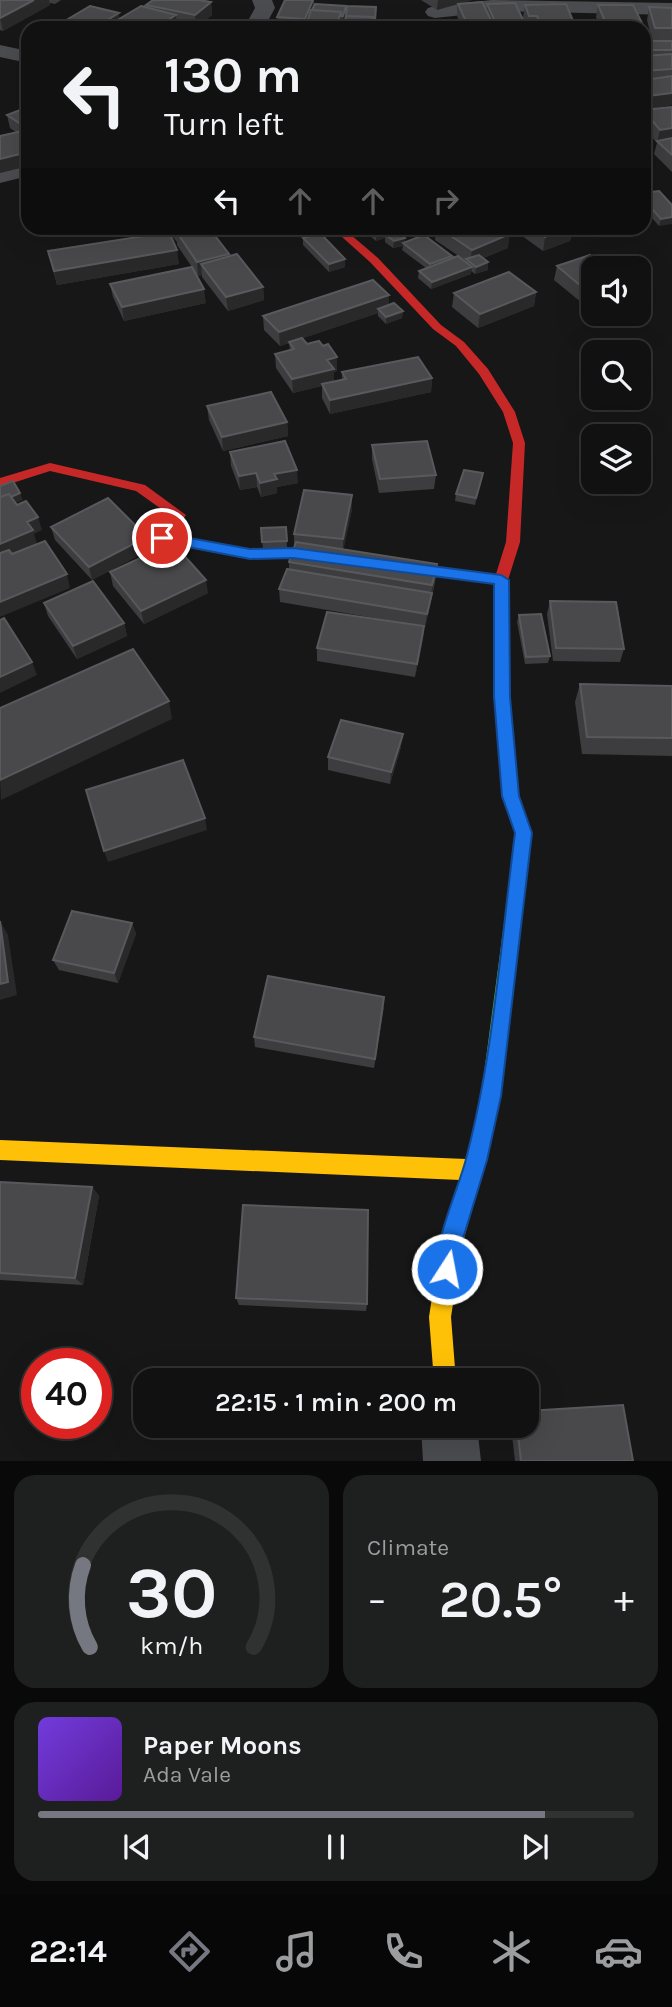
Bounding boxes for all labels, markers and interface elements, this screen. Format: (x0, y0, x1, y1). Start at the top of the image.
text: 130 m (164, 47, 302, 104)
icon: left (49, 49, 140, 140)
text: Turn left (164, 106, 284, 143)
icon: left (208, 182, 246, 220)
icon: ahead (281, 182, 319, 220)
icon: ahead (354, 182, 392, 220)
icon: right (427, 182, 465, 220)
map controls (581, 256, 651, 494)
button: sound (581, 256, 651, 326)
button: search (581, 340, 651, 410)
button: layers (581, 424, 651, 494)
pin (132, 508, 192, 568)
icon: arrive (143, 519, 181, 557)
position arrow (410, 1232, 484, 1306)
speed limit sign: 40 (21, 1348, 112, 1439)
text: 22:15 · 1 min · 200 m (215, 1387, 457, 1418)
text: Climate (367, 1534, 449, 1561)
text: 30 (126, 1551, 217, 1636)
text: 20.5° (439, 1569, 562, 1630)
text: − (367, 1577, 387, 1622)
text: + (614, 1577, 634, 1622)
text: km/h (140, 1631, 203, 1660)
text: Paper Moons (143, 1730, 302, 1761)
text: Ada Vale (143, 1761, 231, 1788)
icon: previous (118, 1828, 156, 1866)
icon: pause (317, 1828, 355, 1866)
icon: next (516, 1828, 554, 1866)
icon: directions (165, 1927, 214, 1976)
icon: music (272, 1927, 321, 1976)
icon: phone (379, 1927, 428, 1976)
icon: climate (487, 1927, 536, 1976)
icon: car (594, 1927, 643, 1976)
text: 22:14 (29, 1933, 107, 1970)

